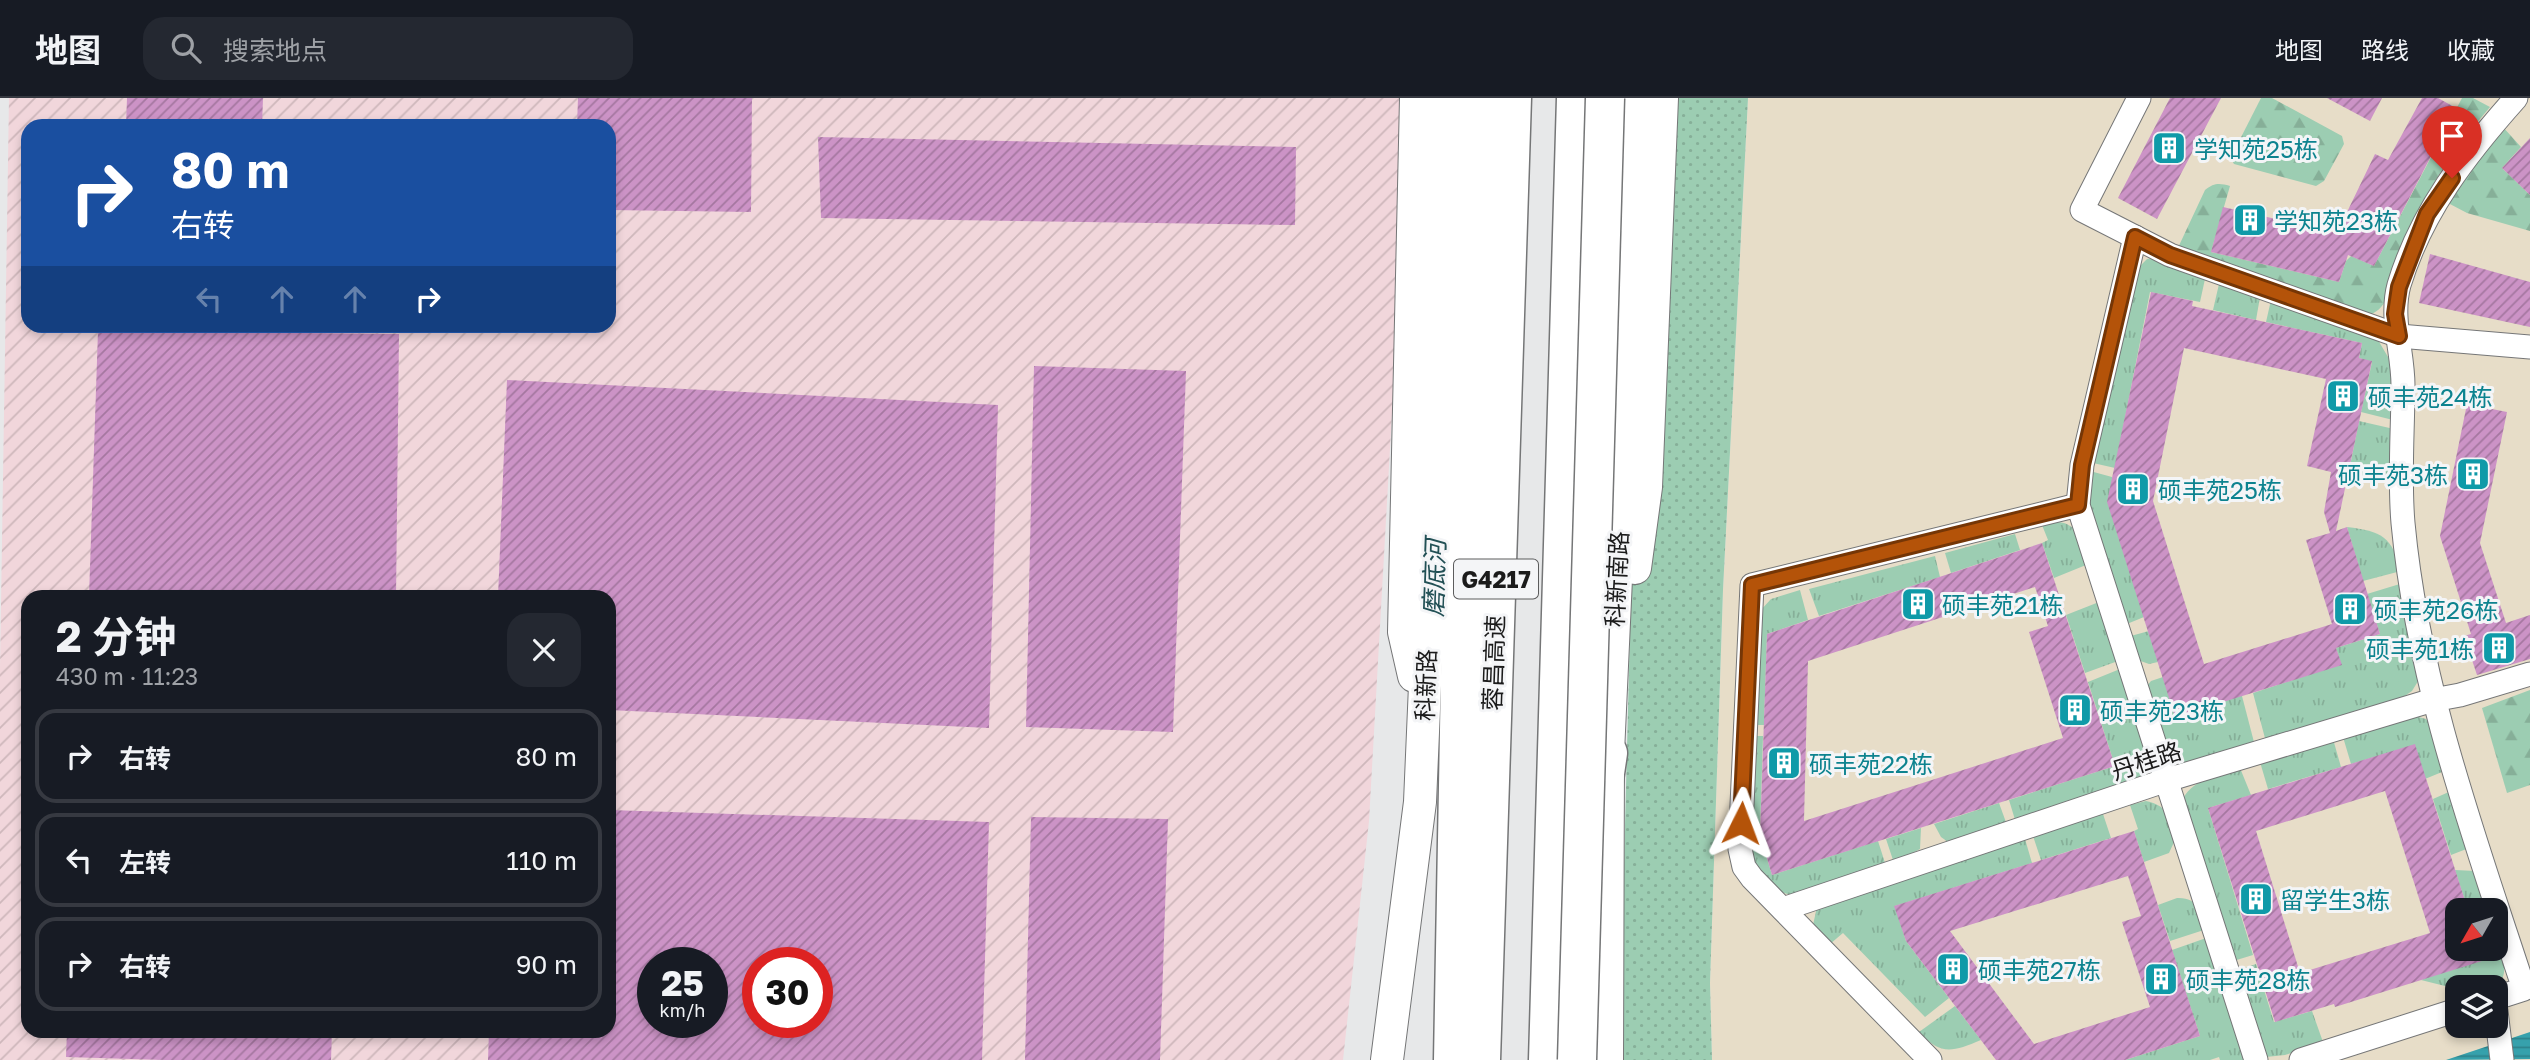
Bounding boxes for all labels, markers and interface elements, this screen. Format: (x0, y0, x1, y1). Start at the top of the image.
search box (143, 17, 633, 80)
icon: search (167, 29, 205, 67)
text: 地图 (35, 30, 101, 69)
text: 搜索地点 (223, 35, 327, 66)
text: 地图 (2275, 35, 2323, 64)
text: 路线 (2361, 35, 2409, 64)
text: 收藏 (2447, 35, 2495, 64)
pin (2422, 106, 2482, 178)
icon: arrive (2433, 117, 2471, 155)
building icon: 学知苑25栋 (2150, 129, 2188, 167)
place label: 学知苑25栋 (2194, 134, 2318, 163)
text: 80 m (171, 140, 289, 199)
icon: right (56, 147, 147, 238)
building icon: 学知苑23栋 (2231, 201, 2269, 239)
text: 右转 (171, 206, 235, 244)
place label: 学知苑23栋 (2274, 206, 2398, 235)
icon: left (190, 280, 228, 318)
icon: ahead (263, 280, 301, 318)
icon: ahead (336, 280, 374, 318)
icon: right (409, 280, 447, 318)
building icon: 硕丰苑24栋 (2324, 377, 2362, 415)
place label: 硕丰苑24栋 (2368, 382, 2493, 411)
building icon: 硕丰苑3栋 (2454, 455, 2492, 493)
place label: 硕丰苑3栋 (2338, 460, 2448, 489)
building icon: 硕丰苑25栋 (2114, 470, 2152, 508)
place label: 硕丰苑25栋 (2158, 475, 2282, 504)
street label: 科新南路 (1599, 530, 1633, 628)
water label: 磨底河 (1417, 533, 1451, 618)
road number: G4217 (1454, 559, 1538, 598)
building icon: 硕丰苑21栋 (1899, 585, 1937, 623)
place label: 硕丰苑21栋 (1942, 590, 2064, 619)
building icon: 硕丰苑26栋 (2331, 590, 2369, 628)
place label: 硕丰苑26栋 (2374, 595, 2498, 624)
text: 2 分钟 (56, 611, 176, 661)
button: close (507, 613, 581, 687)
street label: 蓉昌高速 (1477, 615, 1509, 711)
building icon: 硕丰苑1栋 (2480, 629, 2518, 667)
place label: 硕丰苑1栋 (2366, 634, 2474, 663)
street label: 科新路 (1409, 649, 1441, 721)
text: 430 m · 11:23 (56, 662, 198, 690)
building icon: 硕丰苑23栋 (2056, 691, 2094, 729)
place label: 硕丰苑23栋 (2100, 696, 2224, 725)
street label: 丹桂路 (2107, 735, 2185, 785)
icon: right (60, 737, 98, 775)
text: 80 m (516, 741, 577, 772)
text: 右转 (119, 743, 171, 774)
building icon: 硕丰苑22栋 (1765, 744, 1803, 782)
place label: 硕丰苑22栋 (1809, 749, 1933, 778)
position arrow (1704, 786, 1778, 860)
icon: left (60, 841, 98, 879)
text: 110 m (506, 845, 577, 876)
text: 左转 (119, 847, 171, 878)
building icon: 留学生3栋 (2237, 880, 2275, 918)
place label: 留学生3栋 (2280, 885, 2390, 914)
north arrow (2445, 898, 2508, 961)
map controls (2445, 898, 2508, 1038)
icon: right (60, 945, 98, 983)
speed limit sign: 30 (742, 947, 833, 1038)
text: 90 m (516, 949, 577, 980)
building icon: 硕丰苑27栋 (1934, 950, 1972, 988)
text: 右转 (119, 951, 171, 982)
place label: 硕丰苑27栋 (1978, 955, 2101, 984)
building icon: 硕丰苑28栋 (2142, 960, 2180, 998)
text: 25 (661, 962, 704, 1004)
place label: 硕丰苑28栋 (2186, 965, 2311, 994)
button: layers (2445, 975, 2508, 1038)
text: km/h (660, 999, 705, 1021)

